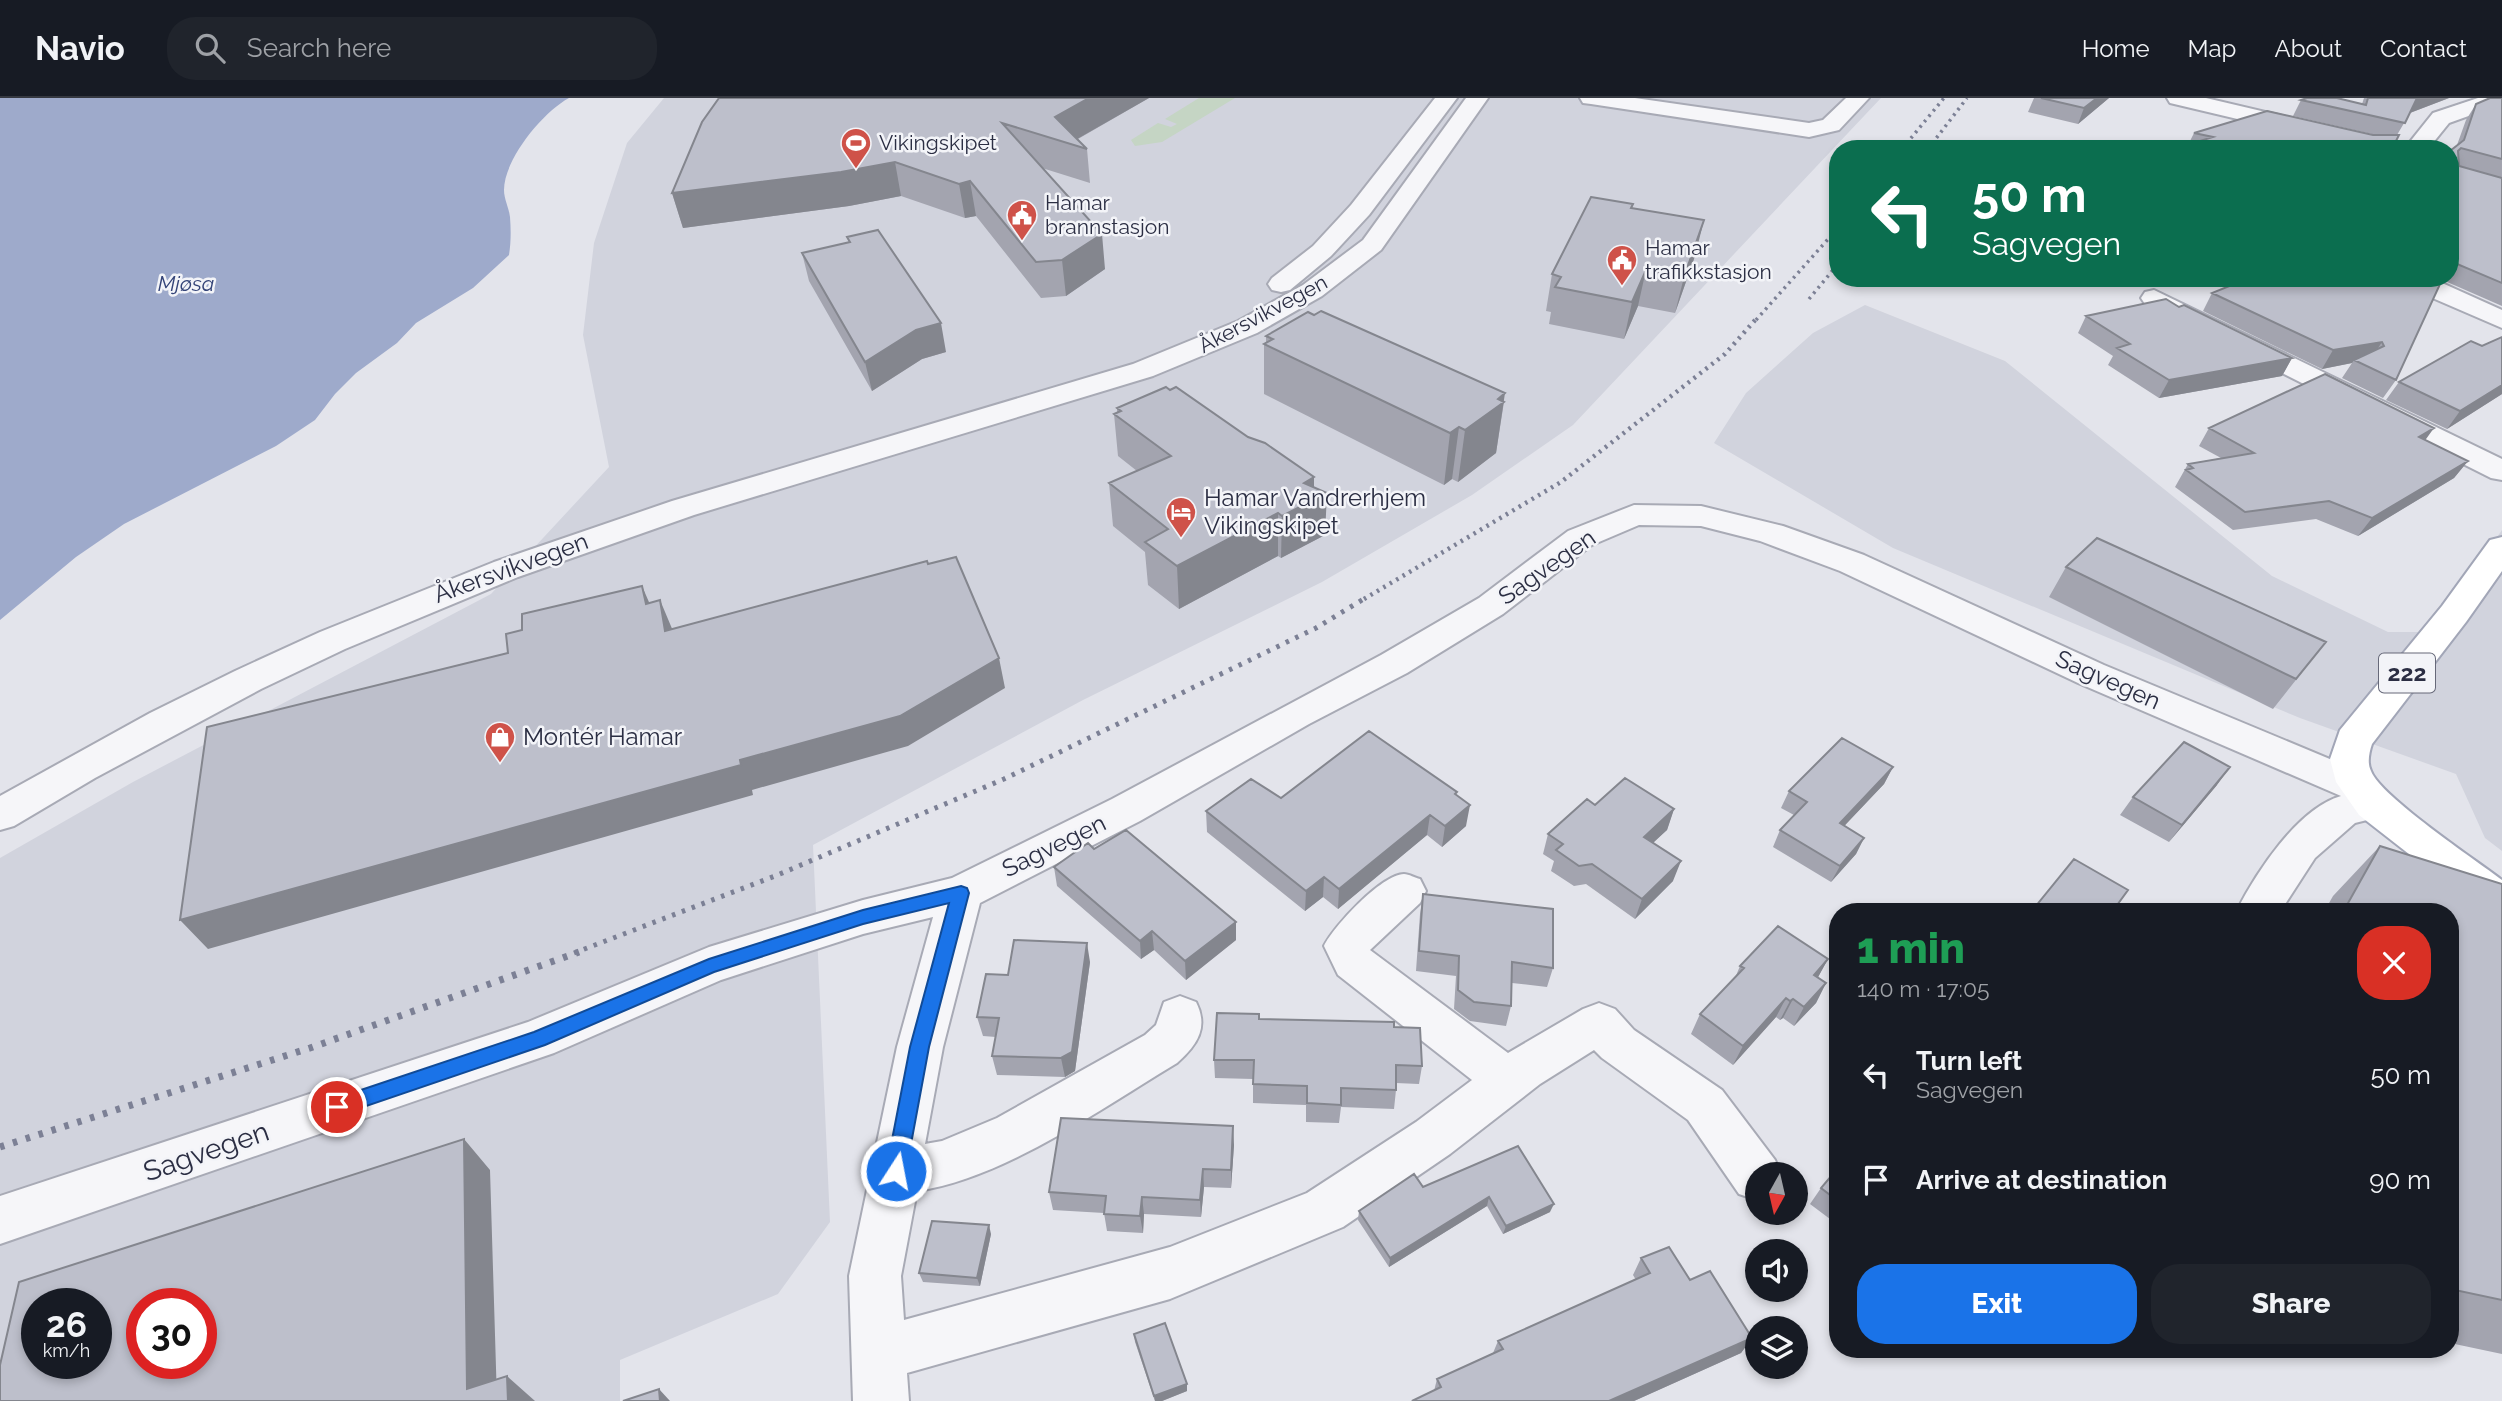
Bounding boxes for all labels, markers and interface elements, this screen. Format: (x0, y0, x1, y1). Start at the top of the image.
search box (167, 17, 657, 80)
text: Navio (35, 29, 125, 68)
icon: search (191, 29, 229, 67)
text: Search here (247, 33, 391, 63)
text: Home (2082, 34, 2150, 63)
text: Map (2188, 34, 2236, 63)
text: About (2274, 34, 2342, 63)
text: Contact (2380, 34, 2467, 63)
sports icon: Vikingskipet (839, 126, 873, 170)
place label: Vikingskipet (879, 130, 997, 155)
text: 50 m (1972, 166, 2087, 223)
icon: left (1857, 168, 1948, 259)
place label: Hamar brannstasjon (1045, 190, 1169, 239)
public building icon: Hamar brannstasjon (1005, 198, 1039, 242)
text: Sagvegen (1972, 225, 2121, 262)
place label: Hamar trafikkstasjon (1645, 235, 1772, 284)
public building icon: Hamar trafikkstasjon (1605, 243, 1639, 287)
street label: Åkersvikvegen (1194, 269, 1331, 358)
water label: Mjøsa (158, 271, 214, 296)
place label: Hamar Vandrerhjem Vikingskipet (1204, 483, 1426, 540)
hotel icon: Hamar Vandrerhjem Vikingskipet (1164, 495, 1198, 539)
street label: Sagvegen (1493, 523, 1601, 611)
street label: Åkersvikvegen (430, 526, 592, 609)
street label: Sagvegen (2051, 644, 2165, 716)
road number: 222 (2379, 653, 2435, 692)
shop icon: Montér Hamar (483, 720, 517, 764)
place label: Montér Hamar (523, 722, 683, 751)
street label: Sagvegen (997, 808, 1110, 883)
text: 1 min (1857, 924, 1965, 973)
button: close (2357, 926, 2431, 1000)
text: 140 m · 17:05 (1857, 975, 1990, 1002)
text: Turn left (1916, 1046, 2022, 1076)
icon: left (1857, 1056, 1895, 1094)
text: 50 m (2370, 1060, 2431, 1090)
text: Sagvegen (1916, 1076, 2023, 1103)
pin (307, 1077, 367, 1137)
icon: arrive (318, 1088, 356, 1126)
street label: Sagvegen (139, 1115, 273, 1188)
position arrow (859, 1134, 933, 1208)
icon: arrive (1857, 1161, 1895, 1199)
north arrow (1745, 1162, 1808, 1225)
map controls (1745, 1162, 1808, 1379)
text: Arrive at destination (1916, 1165, 2167, 1195)
text: 90 m (2369, 1165, 2431, 1195)
button: sound (1745, 1239, 1808, 1302)
button: Exit (1857, 1264, 2137, 1344)
button: Share (2151, 1264, 2431, 1344)
speed limit sign: 30 (126, 1288, 217, 1379)
text: 26 (46, 1304, 87, 1345)
button: layers (1745, 1316, 1808, 1379)
text: km/h (43, 1340, 90, 1361)

